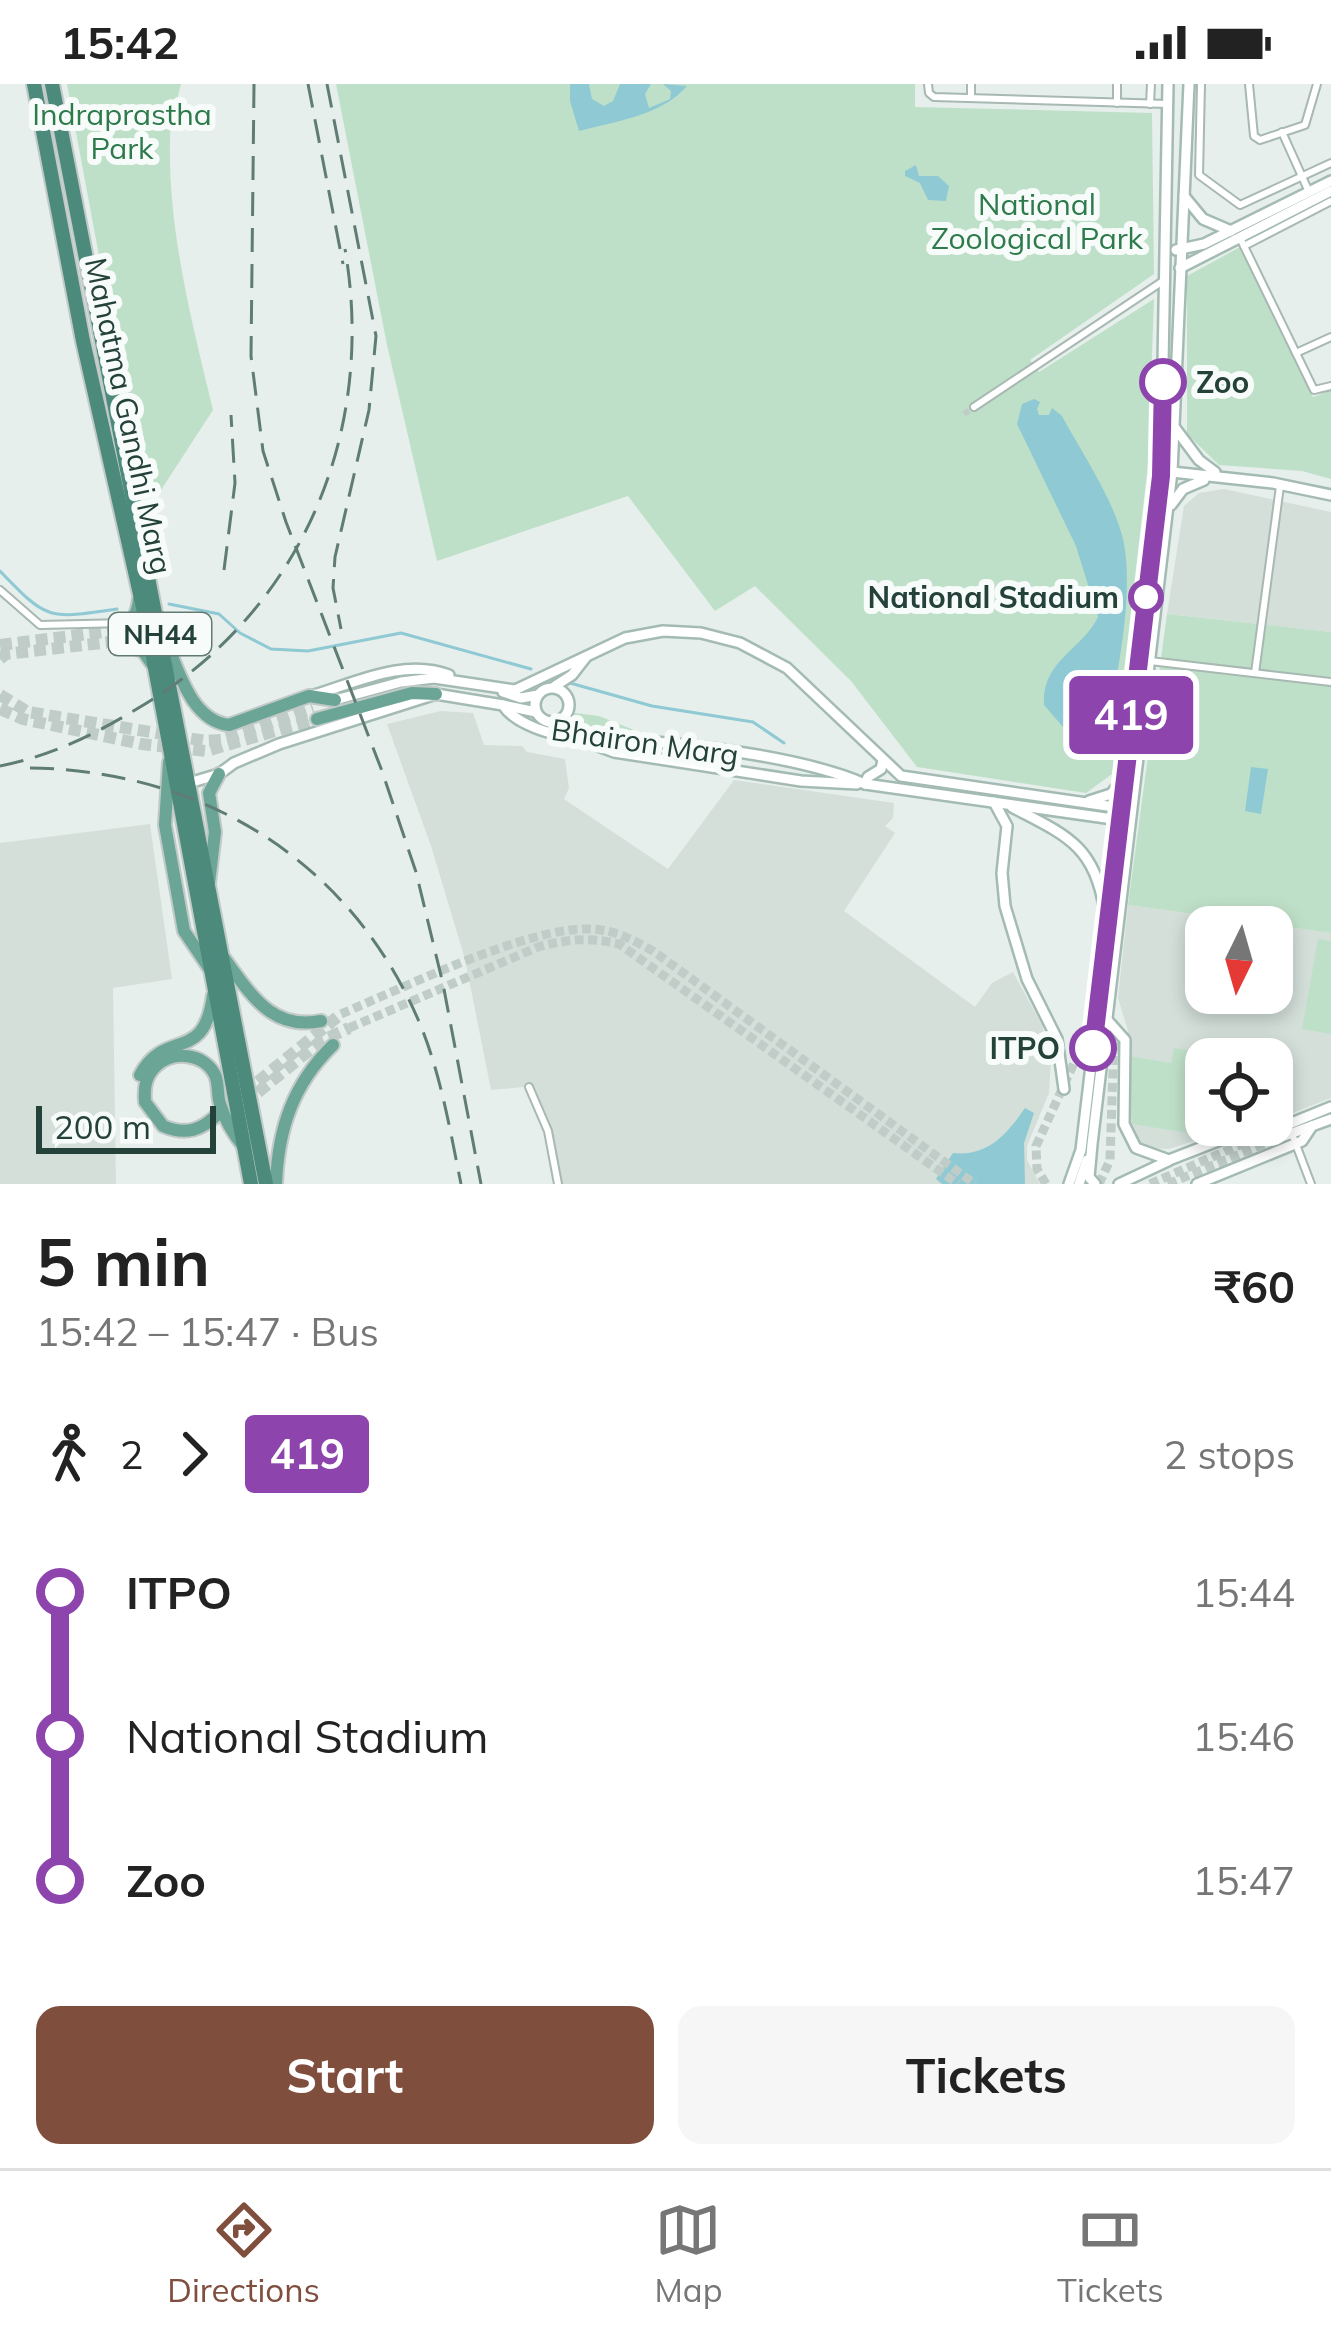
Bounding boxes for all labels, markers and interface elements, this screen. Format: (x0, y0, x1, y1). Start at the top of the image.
text: 15:42 (60, 14, 179, 70)
park label: Indraprastha Park (32, 95, 212, 167)
park label: National Zoological Park (931, 185, 1144, 257)
street label: Mahatma Gandhi Marg (77, 254, 181, 578)
marker: Zoo (1141, 360, 1185, 404)
place label: Zoo (1196, 363, 1249, 401)
place label: National Stadium (868, 578, 1119, 616)
marker: National Stadium (1130, 581, 1162, 613)
road number: NH44 (109, 613, 211, 655)
line badge: 419 (1062, 676, 1200, 754)
text: 419 (1093, 688, 1169, 741)
street label: Bhairon Marg (549, 710, 741, 774)
north arrow (1185, 906, 1293, 1014)
map controls (1185, 906, 1293, 1146)
marker: ITPO (1071, 1026, 1115, 1070)
place label: ITPO (989, 1029, 1060, 1067)
button: locate (1185, 1038, 1293, 1146)
scale bar (36, 1100, 216, 1153)
text: 200 m (54, 1106, 151, 1147)
text: 5 min (36, 1220, 210, 1303)
text: ₹60 (1214, 1258, 1295, 1314)
text: 15:42 – 15:47 · Bus (36, 1307, 379, 1356)
icon: walk (36, 1421, 102, 1487)
icon: forward (161, 1421, 227, 1487)
text: 419 (269, 1427, 345, 1480)
text: 2 (120, 1430, 143, 1479)
text: 2 stops (1164, 1430, 1295, 1479)
text: ITPO (126, 1564, 232, 1620)
text: 15:44 (1193, 1568, 1295, 1617)
text: National Stadium (126, 1708, 488, 1764)
text: 15:46 (1193, 1712, 1295, 1761)
text: Zoo (126, 1852, 206, 1908)
text: 15:47 (1193, 1856, 1295, 1905)
button: Start (36, 2006, 654, 2144)
button: Tickets (678, 2006, 1295, 2144)
tab: Directions (167, 2197, 320, 2310)
tab: Map (655, 2197, 722, 2310)
tab: Tickets (1057, 2197, 1164, 2310)

